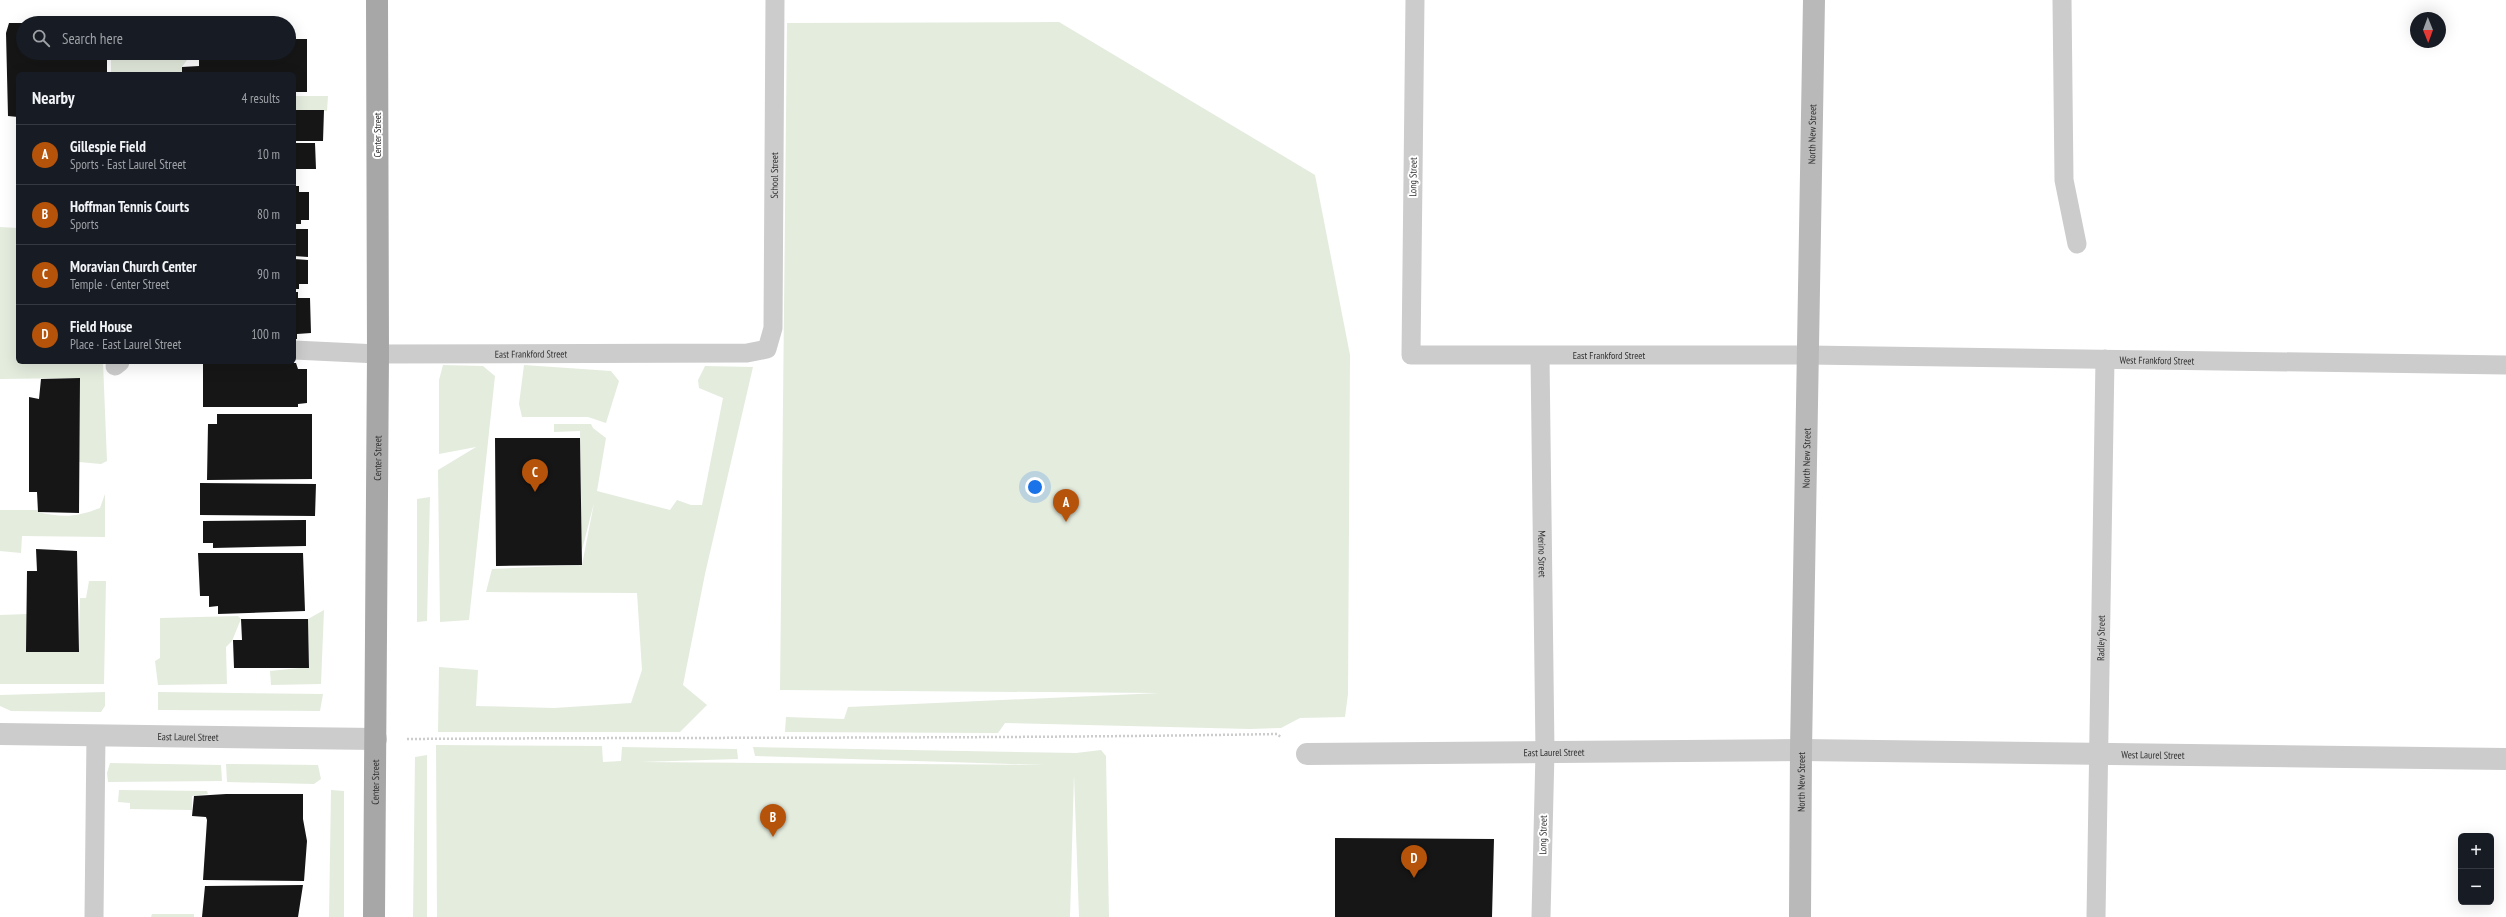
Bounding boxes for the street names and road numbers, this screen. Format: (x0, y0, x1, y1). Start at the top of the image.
street label: North New Street (1805, 104, 1819, 164)
street label: Center Street (371, 112, 384, 158)
street label: School Street (767, 152, 781, 198)
street label: Long Street (1406, 157, 1420, 197)
street label: East Frankford Street (495, 347, 567, 360)
street label: East Frankford Street (1573, 349, 1645, 362)
street label: West Frankford Street (2119, 353, 2195, 367)
street label: North New Street (1799, 428, 1813, 488)
street label: Center Street (371, 435, 384, 481)
street label: Merino Street (1536, 530, 1549, 578)
street label: Radley Street (2094, 615, 2107, 661)
street label: East Laurel Street (157, 730, 219, 743)
street label: East Laurel Street (1523, 745, 1585, 759)
street label: West Laurel Street (2121, 748, 2185, 761)
street label: North New Street (1794, 752, 1807, 812)
street label: Center Street (368, 759, 382, 805)
street label: Long Street (1536, 815, 1550, 855)

